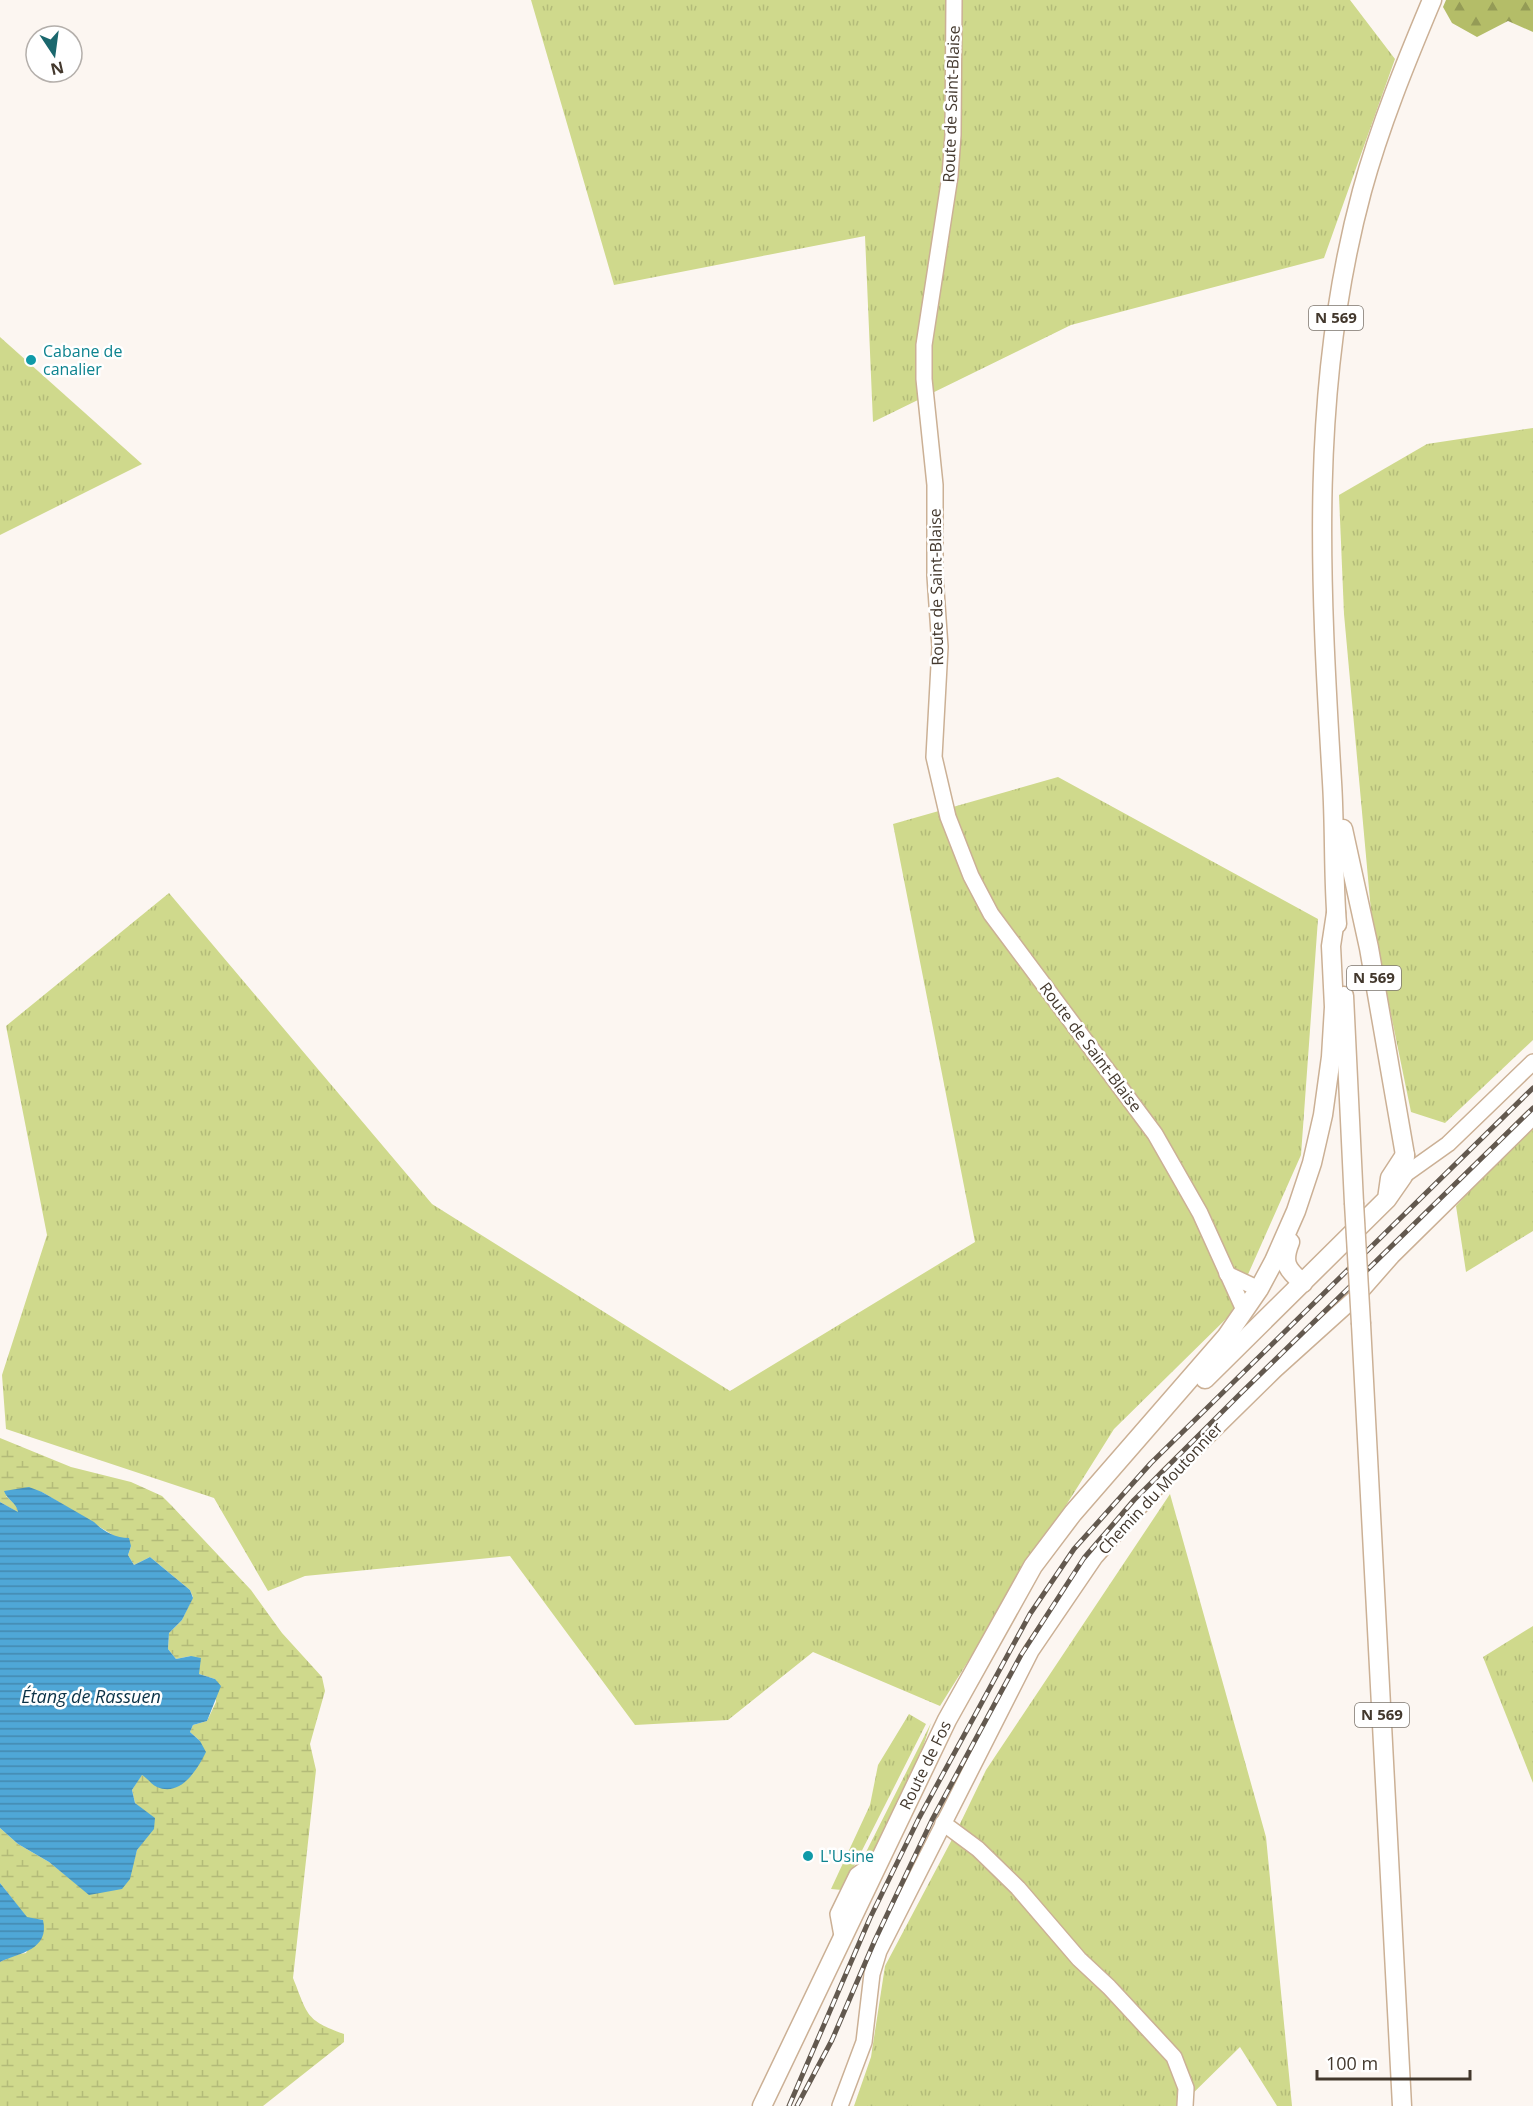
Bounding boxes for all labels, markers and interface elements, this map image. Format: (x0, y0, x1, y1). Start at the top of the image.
north arrow (24, 24, 84, 84)
street label: Route de Saint-Blaise (937, 25, 965, 183)
text: N (49, 56, 66, 81)
road number: N 569 (1309, 306, 1363, 330)
place label: Cabane de canalier (43, 340, 122, 380)
marker: Cabane de canalier (24, 353, 38, 367)
street label: Route de Saint-Blaise (924, 508, 948, 666)
road number: N 569 (1347, 966, 1401, 990)
street label: Route de Saint-Blaise (1035, 978, 1147, 1116)
street label: Chemin du Moutonnier (1093, 1417, 1228, 1559)
water label: Étang de Rassuen (21, 1684, 161, 1708)
road number: N 569 (1355, 1703, 1409, 1727)
street label: Route de Fos (894, 1717, 956, 1813)
place label: L'Usine (820, 1845, 874, 1867)
marker: L'Usine (801, 1849, 815, 1863)
scale bar (1317, 2043, 1470, 2081)
text: 100 m (1326, 2051, 1378, 2075)

